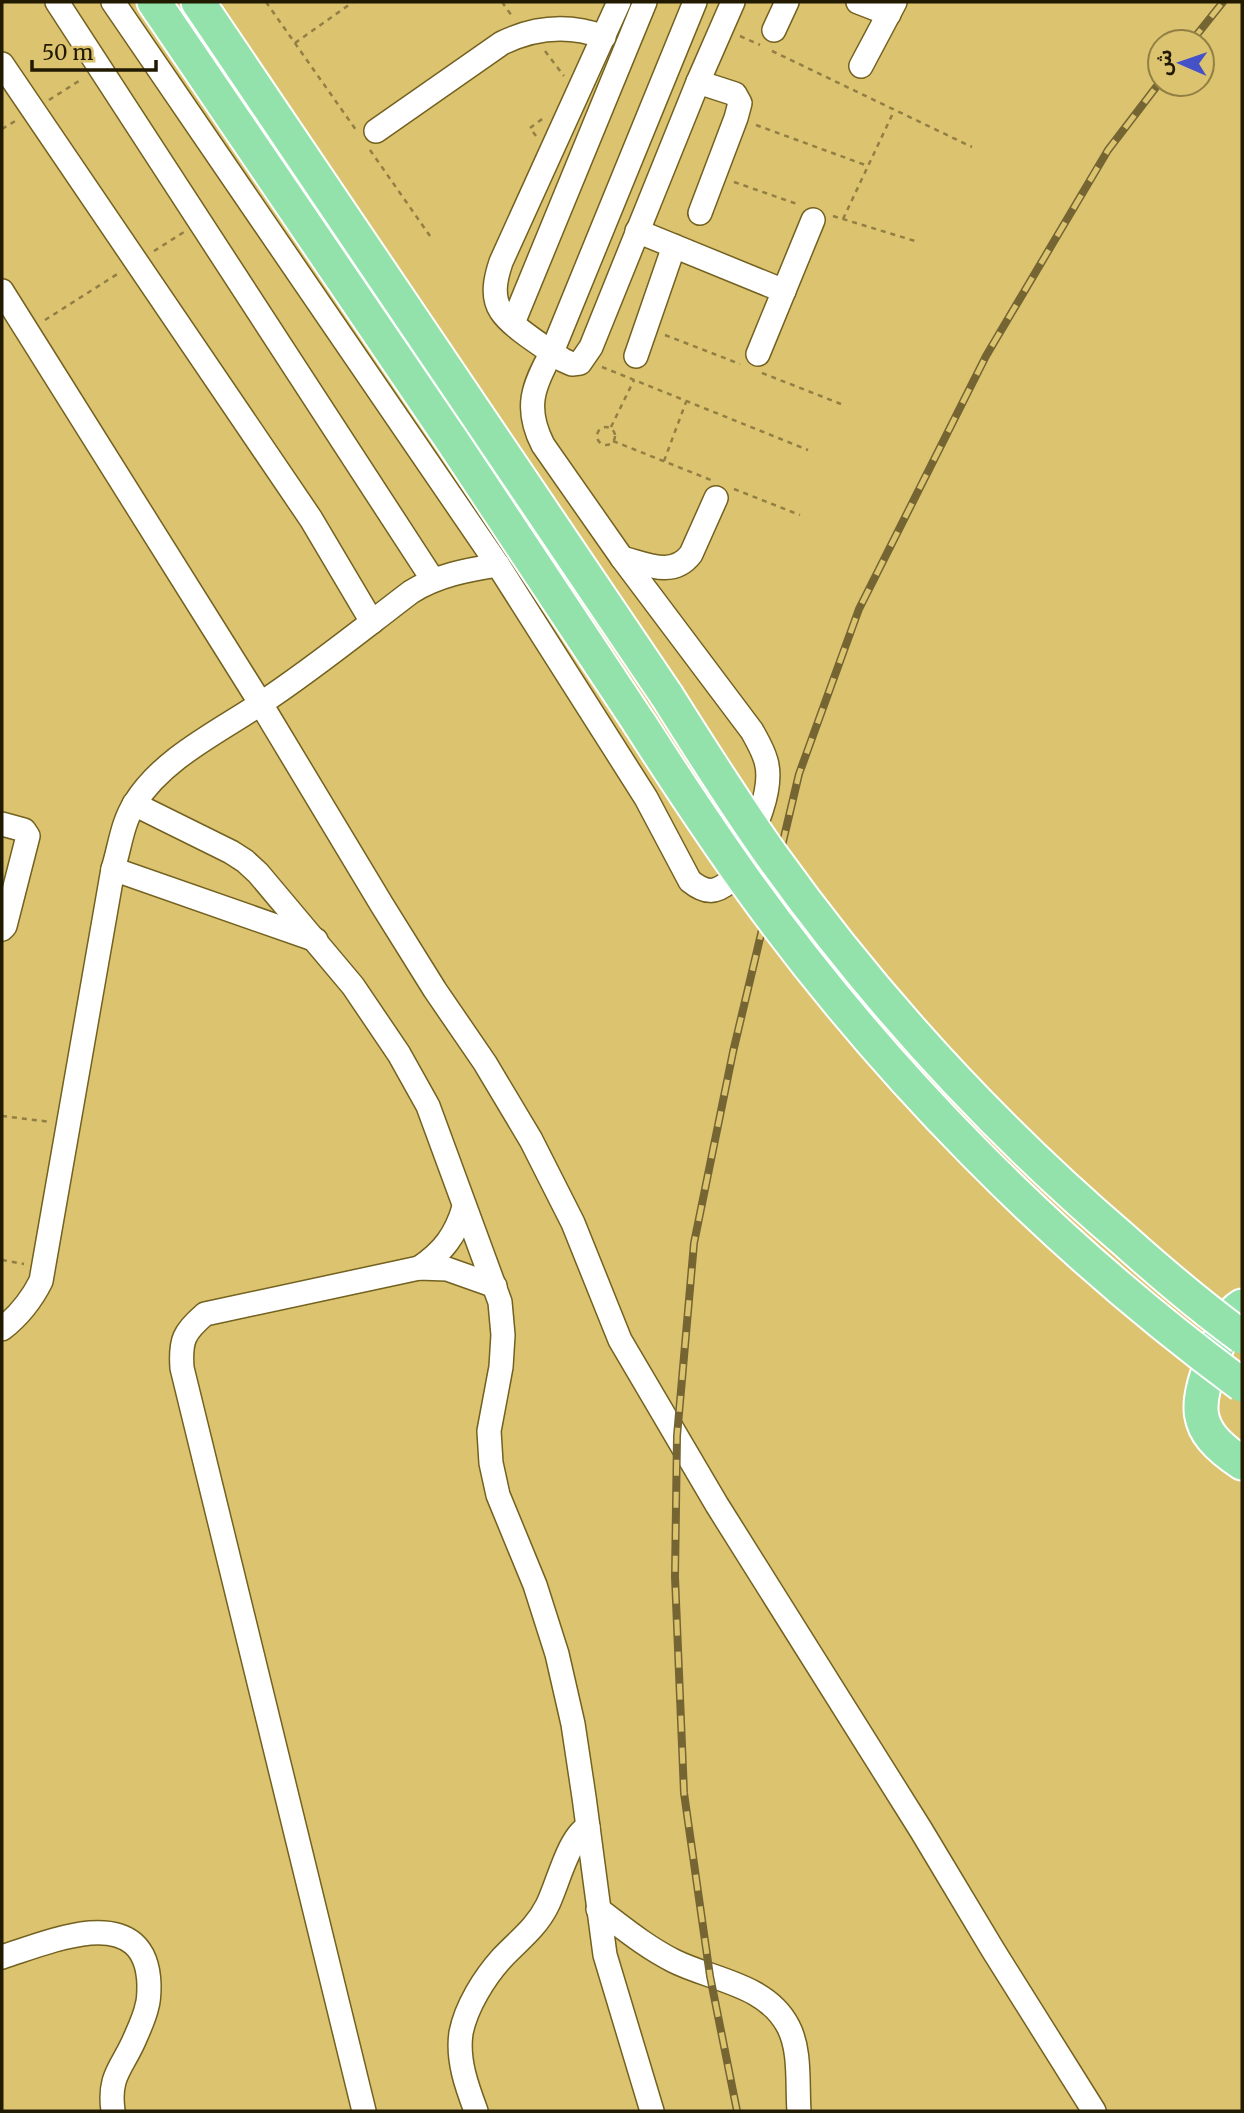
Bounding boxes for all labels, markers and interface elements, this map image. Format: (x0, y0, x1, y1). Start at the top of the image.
scale bar (32, 28, 156, 72)
north arrow (1146, 28, 1216, 98)
text: 50 m (42, 39, 93, 66)
text: ش (1152, 49, 1176, 76)

